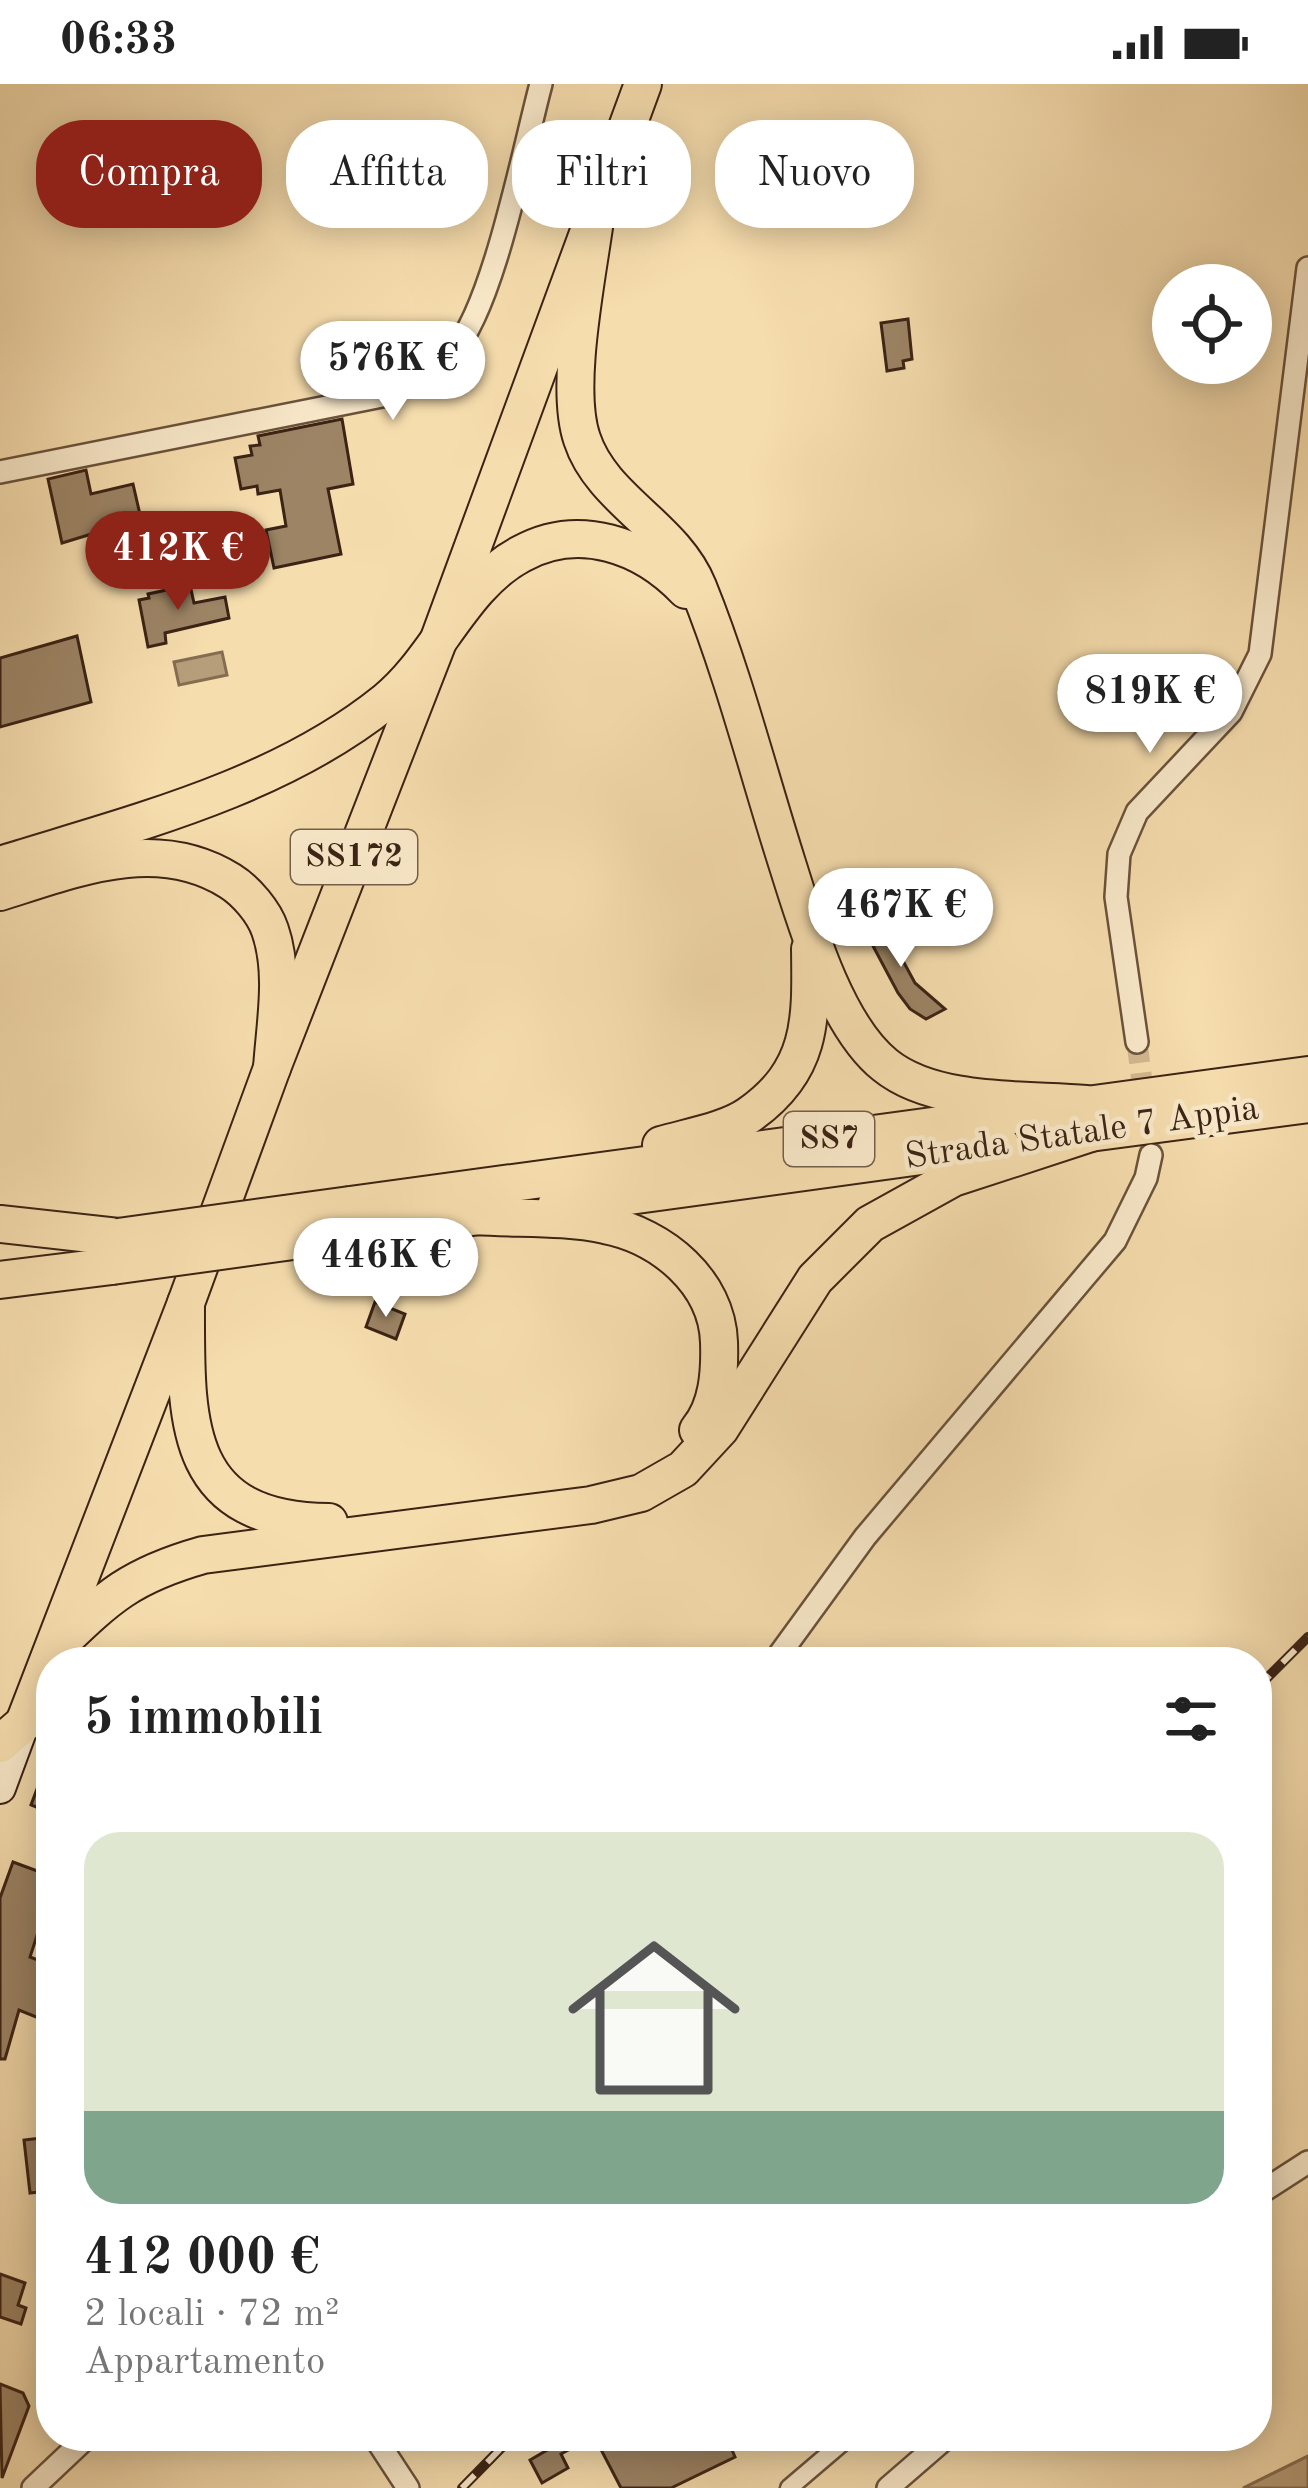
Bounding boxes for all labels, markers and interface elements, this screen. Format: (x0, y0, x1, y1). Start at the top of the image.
text: 06:33 (60, 19, 177, 64)
chip: Compra (36, 120, 262, 228)
chip: Affitta (286, 120, 488, 228)
chip: Filtri (512, 120, 691, 228)
chip: Nuovo (715, 120, 914, 228)
map controls (1152, 264, 1272, 384)
button: locate (1152, 264, 1272, 384)
pin: 576K € (295, 321, 491, 423)
text: 576K € (327, 340, 459, 379)
pin: 412K € (80, 511, 276, 613)
text: 412K € (112, 530, 244, 569)
pin: 819K € (1052, 654, 1248, 756)
text: 819K € (1084, 673, 1216, 712)
road number: SS172 (291, 830, 417, 884)
pin: 467K € (803, 868, 999, 970)
text: 467K € (835, 887, 967, 926)
street label: Strada Statale 7 Appia (903, 1091, 1261, 1177)
road number: SS7 (784, 1112, 874, 1166)
pin: 446K € (288, 1218, 484, 1320)
text: 446K € (320, 1237, 452, 1276)
icon: filters (1158, 1686, 1224, 1752)
text: 5 immobili (84, 1694, 323, 1745)
icon: home (546, 1910, 762, 2126)
text: 412 000 € (84, 2234, 320, 2285)
text: 2 locali · 72 m² (84, 2295, 339, 2334)
text: Appartamento (84, 2343, 325, 2382)

